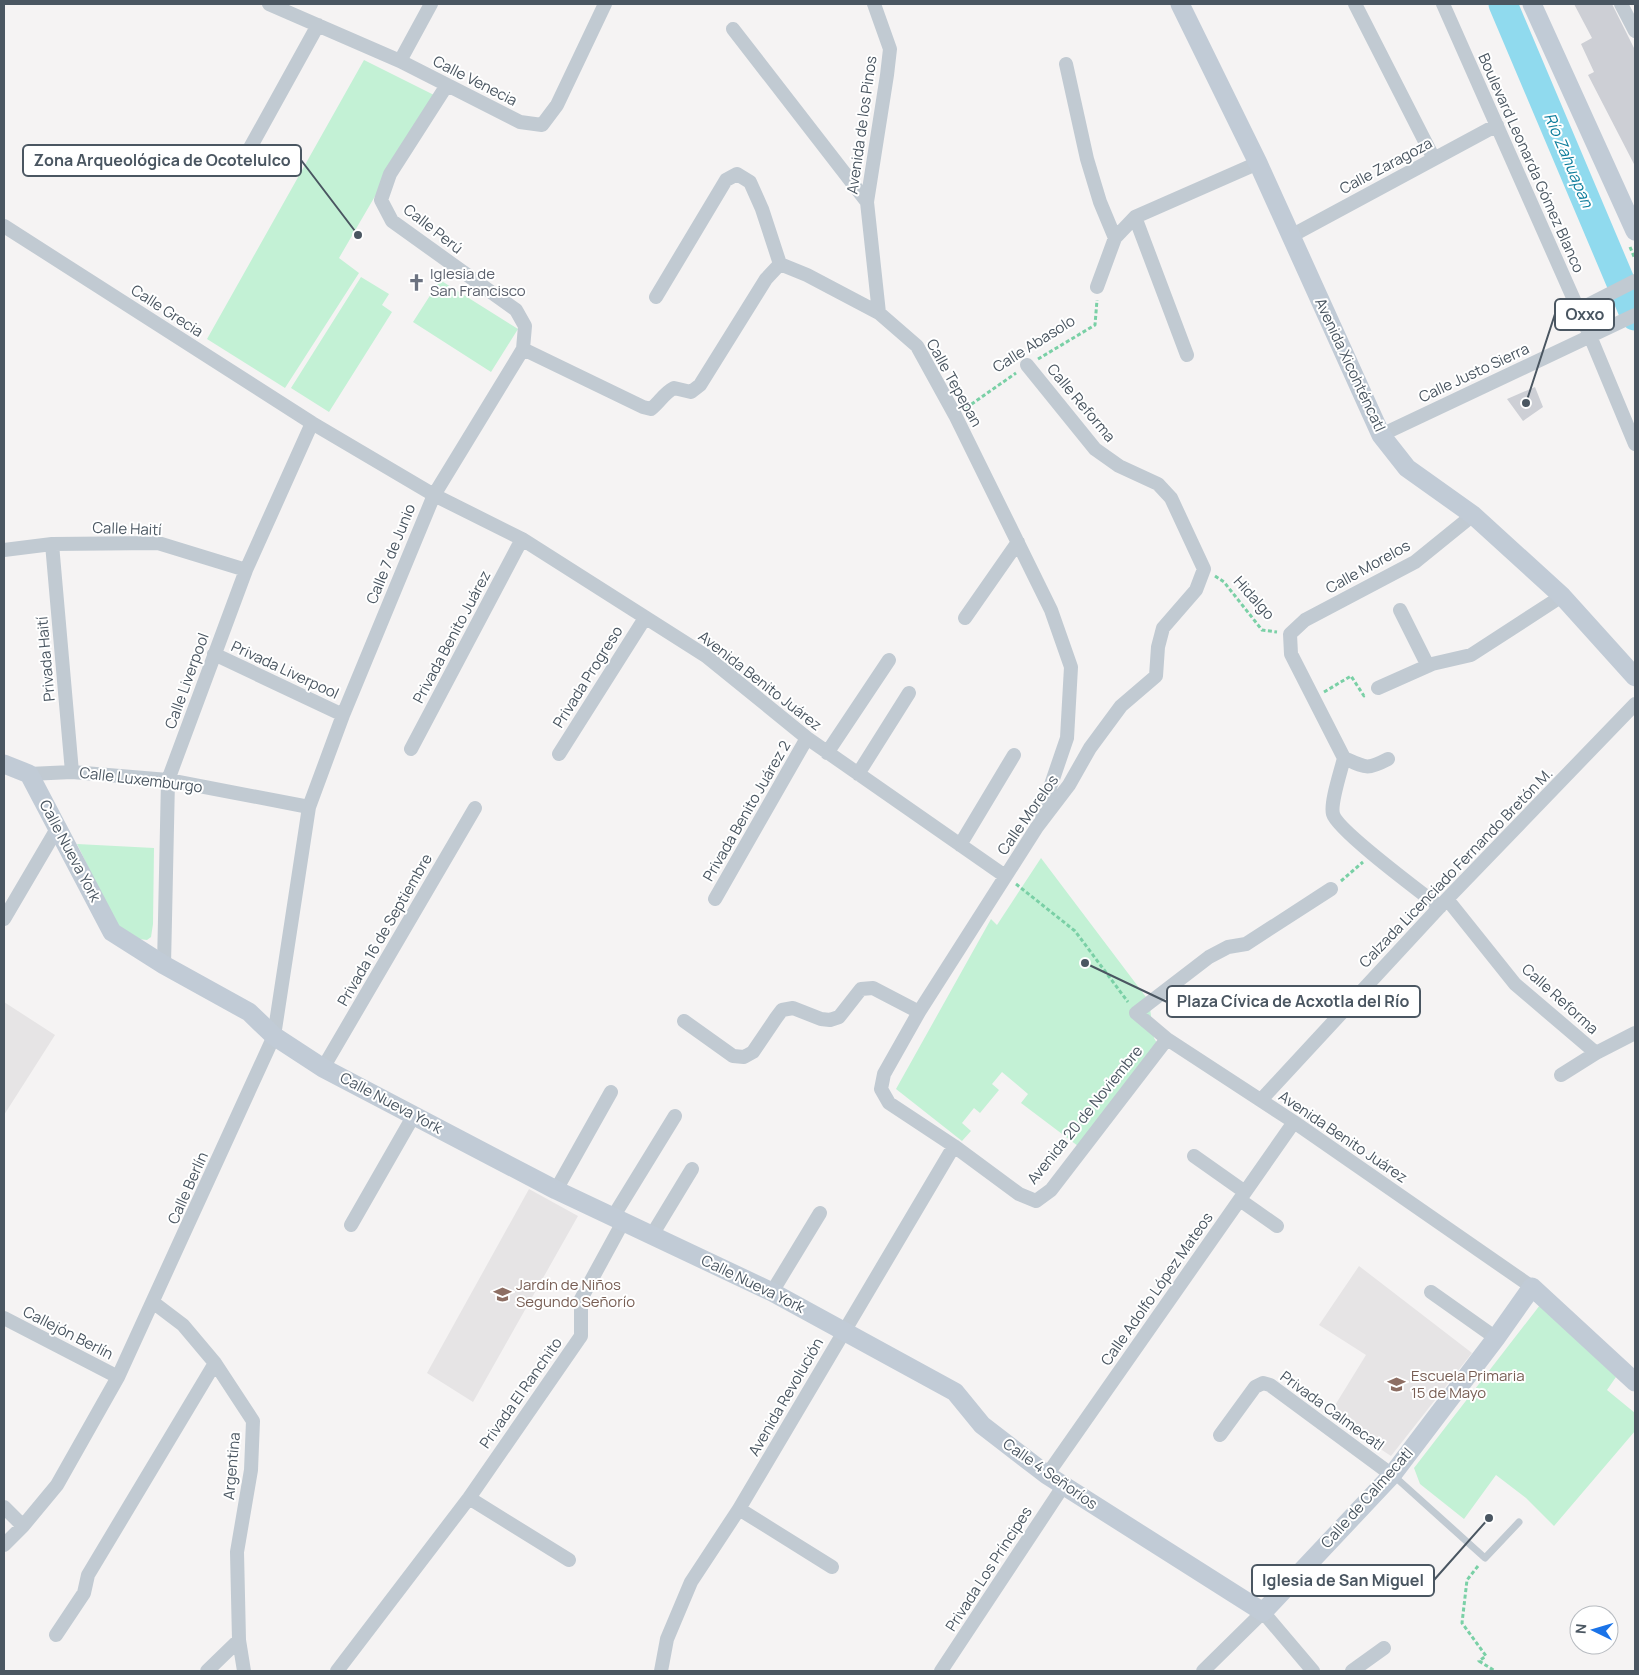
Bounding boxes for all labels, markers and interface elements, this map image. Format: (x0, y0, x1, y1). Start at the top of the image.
street label: Calle Venecia (429, 50, 521, 111)
street label: Boulevard Leonarda Gómez Blanco (1473, 50, 1590, 276)
street label: Avenida de los Pinos (841, 54, 882, 195)
water label: Río Zahuapan (1539, 109, 1599, 211)
street label: Calle Zaragoza (1336, 132, 1436, 199)
callout: Zona Arqueológica de Ocotelulco (23, 145, 301, 176)
text: Zona Arqueológica de Ocotelulco (33, 149, 291, 171)
street label: Calle Perú (399, 199, 467, 258)
place label: Iglesia de San Francisco (430, 263, 526, 301)
church icon: Iglesia de San Francisco (406, 273, 426, 293)
street label: Calle Grecia (127, 279, 208, 342)
street label: Avenida Xicohténcatl (1310, 294, 1391, 435)
callout: Oxxo (1555, 299, 1614, 330)
text: Oxxo (1566, 303, 1605, 325)
street label: Calle Abasolo (988, 310, 1079, 377)
street label: Calle Tepepan (922, 335, 987, 431)
street label: Calle Justo Sierra (1415, 338, 1532, 407)
street label: Calle Reforma (1042, 359, 1120, 446)
street label: Calle 7 de Junio (361, 501, 420, 607)
street label: Calle Haití (92, 517, 163, 540)
street label: Calle Morelos (1322, 535, 1414, 598)
street label: Privada Benito Juárez (408, 567, 495, 707)
street label: Hidalgo (1229, 571, 1280, 624)
street label: Privada Haití (31, 615, 60, 702)
street label: Privada Progreso (548, 622, 627, 732)
street label: Avenida Benito Juárez (694, 626, 826, 735)
street label: Calle Liverpool (159, 630, 214, 732)
street label: Privada Liverpool (228, 635, 342, 704)
street label: Privada Benito Juárez 2 (698, 737, 795, 885)
street label: Calle Luxemburgo (78, 762, 204, 797)
street label: Calzada Licenciado Fernando Bretón M. (1354, 763, 1557, 972)
street label: Calle Morelos (992, 770, 1063, 859)
street label: Calle Nueva York (35, 796, 106, 906)
street label: Privada 16 de Septiembre (332, 849, 437, 1010)
street label: Calle Reforma (1517, 959, 1603, 1039)
callout: Plaza Cívica de Acxotla del Río (1167, 986, 1420, 1017)
text: Plaza Cívica de Acxotla del Río (1177, 990, 1409, 1012)
street label: Avenida 20 de Noviembre (1022, 1041, 1147, 1188)
street label: Calle Nueva York (336, 1067, 446, 1139)
street label: Avenida Benito Juárez (1275, 1086, 1412, 1188)
street label: Calle Berlín (162, 1148, 213, 1227)
street label: Calle Adolfo López Mateos (1096, 1208, 1218, 1370)
street label: Calle Nueva York (698, 1249, 809, 1318)
place label: Jardín de Niños Segundo Señorío (516, 1274, 635, 1312)
school or university icon: Jardín de Niños Segundo Señorío (492, 1284, 512, 1304)
street label: Callejón Berlín (20, 1301, 117, 1364)
street label: Privada El Ranchito (475, 1333, 567, 1452)
street label: Avenida Revolución (743, 1334, 828, 1460)
place label: Escuela Primaria 15 de Mayo (1411, 1365, 1525, 1403)
street label: Privada Calmecatl (1276, 1366, 1389, 1455)
school or university icon: Escuela Primaria 15 de Mayo (1387, 1375, 1407, 1395)
street label: Argentina (218, 1431, 245, 1501)
street label: Calle 4 Señoríos (999, 1433, 1102, 1514)
street label: Calle de Calmecatl (1316, 1443, 1417, 1552)
street label: Privada Los Príncipes (940, 1502, 1037, 1635)
callout: Iglesia de San Miguel (1252, 1565, 1434, 1596)
text: Iglesia de San Miguel (1262, 1569, 1424, 1591)
north arrow (1569, 1605, 1619, 1655)
text: N (1571, 1623, 1590, 1635)

